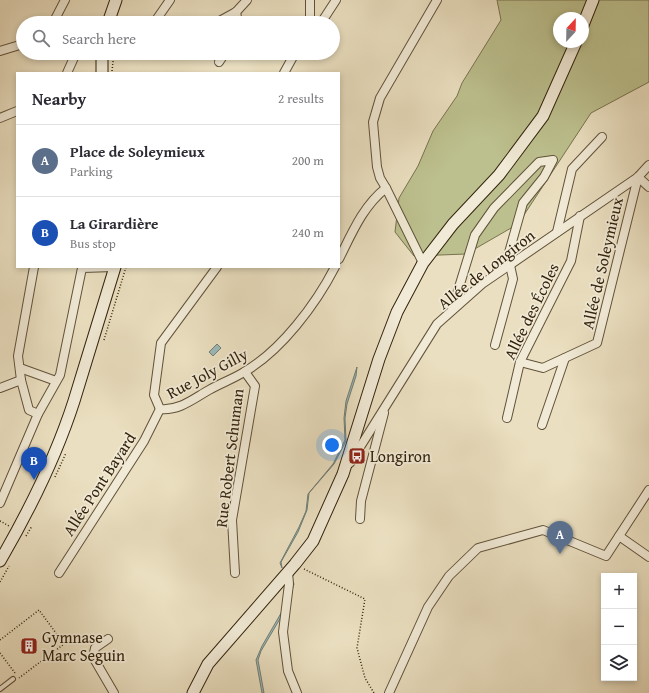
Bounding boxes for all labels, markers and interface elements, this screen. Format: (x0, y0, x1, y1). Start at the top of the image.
north arrow (553, 12, 589, 48)
search box (16, 16, 340, 60)
icon: search (30, 27, 52, 49)
text: Search here (62, 28, 136, 49)
text: Nearby (32, 86, 86, 111)
text: 2 results (278, 89, 324, 108)
text: Place de Soleymieux (70, 141, 205, 162)
text: A (41, 151, 49, 170)
text: 200 m (292, 151, 324, 170)
text: Parking (70, 162, 113, 181)
street label: Allée de Soleymieux (575, 194, 629, 331)
text: La Girardière (70, 213, 158, 234)
text: B (41, 223, 49, 242)
text: 240 m (292, 223, 324, 242)
street label: Allée de Longiron (432, 223, 540, 315)
text: Bus stop (70, 234, 116, 253)
street label: Allée des Écoles (497, 259, 565, 363)
street label: Rue Joly Gilly (162, 342, 252, 404)
street label: Rue Robert Schuman (209, 387, 249, 529)
street label: Allée Pont Bayard (57, 427, 142, 540)
your location (322, 435, 342, 455)
place label: Longiron (370, 444, 431, 468)
bus stop icon: Longiron (347, 446, 367, 466)
pin: B (21, 447, 47, 480)
pin: A (547, 521, 573, 554)
map controls (601, 573, 637, 681)
button: + (601, 573, 637, 609)
button: − (601, 609, 637, 645)
place label: Gymnase Marc Seguin (42, 625, 125, 667)
building icon: Gymnase Marc Seguin (19, 636, 39, 656)
button: layers (601, 645, 637, 681)

